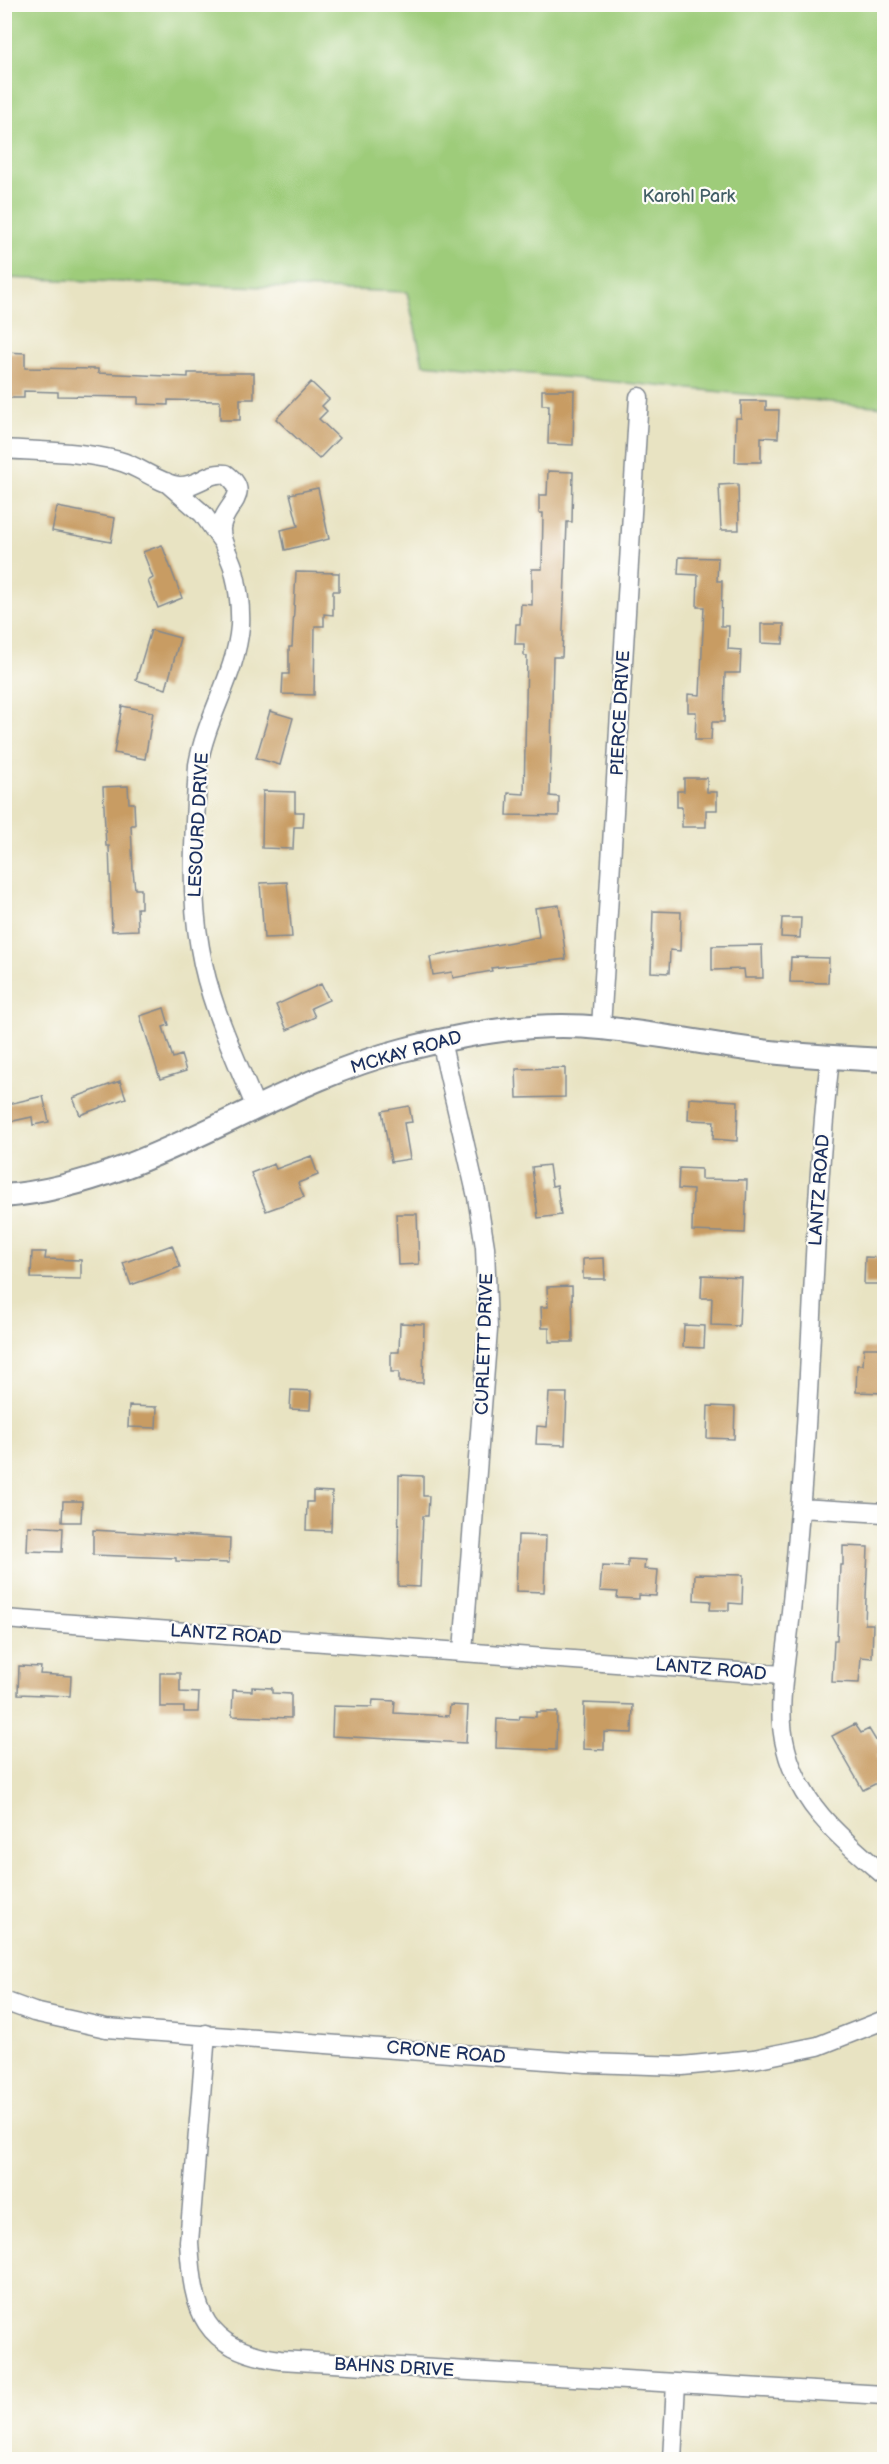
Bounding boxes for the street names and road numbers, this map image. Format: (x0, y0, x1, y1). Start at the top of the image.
street label: PIERCE DRIVE (607, 650, 634, 776)
street label: LESOURD DRIVE (184, 752, 213, 898)
street label: MCKAY ROAD (348, 1027, 464, 1078)
street label: LANTZ ROAD (805, 1134, 834, 1246)
street label: CURLETT DRIVE (472, 1273, 497, 1415)
street label: LANTZ ROAD (170, 1620, 282, 1649)
street label: LANTZ ROAD (654, 1654, 768, 1685)
street label: CRONE ROAD (385, 2037, 506, 2068)
street label: BAHNS DRIVE (333, 2354, 455, 2381)

